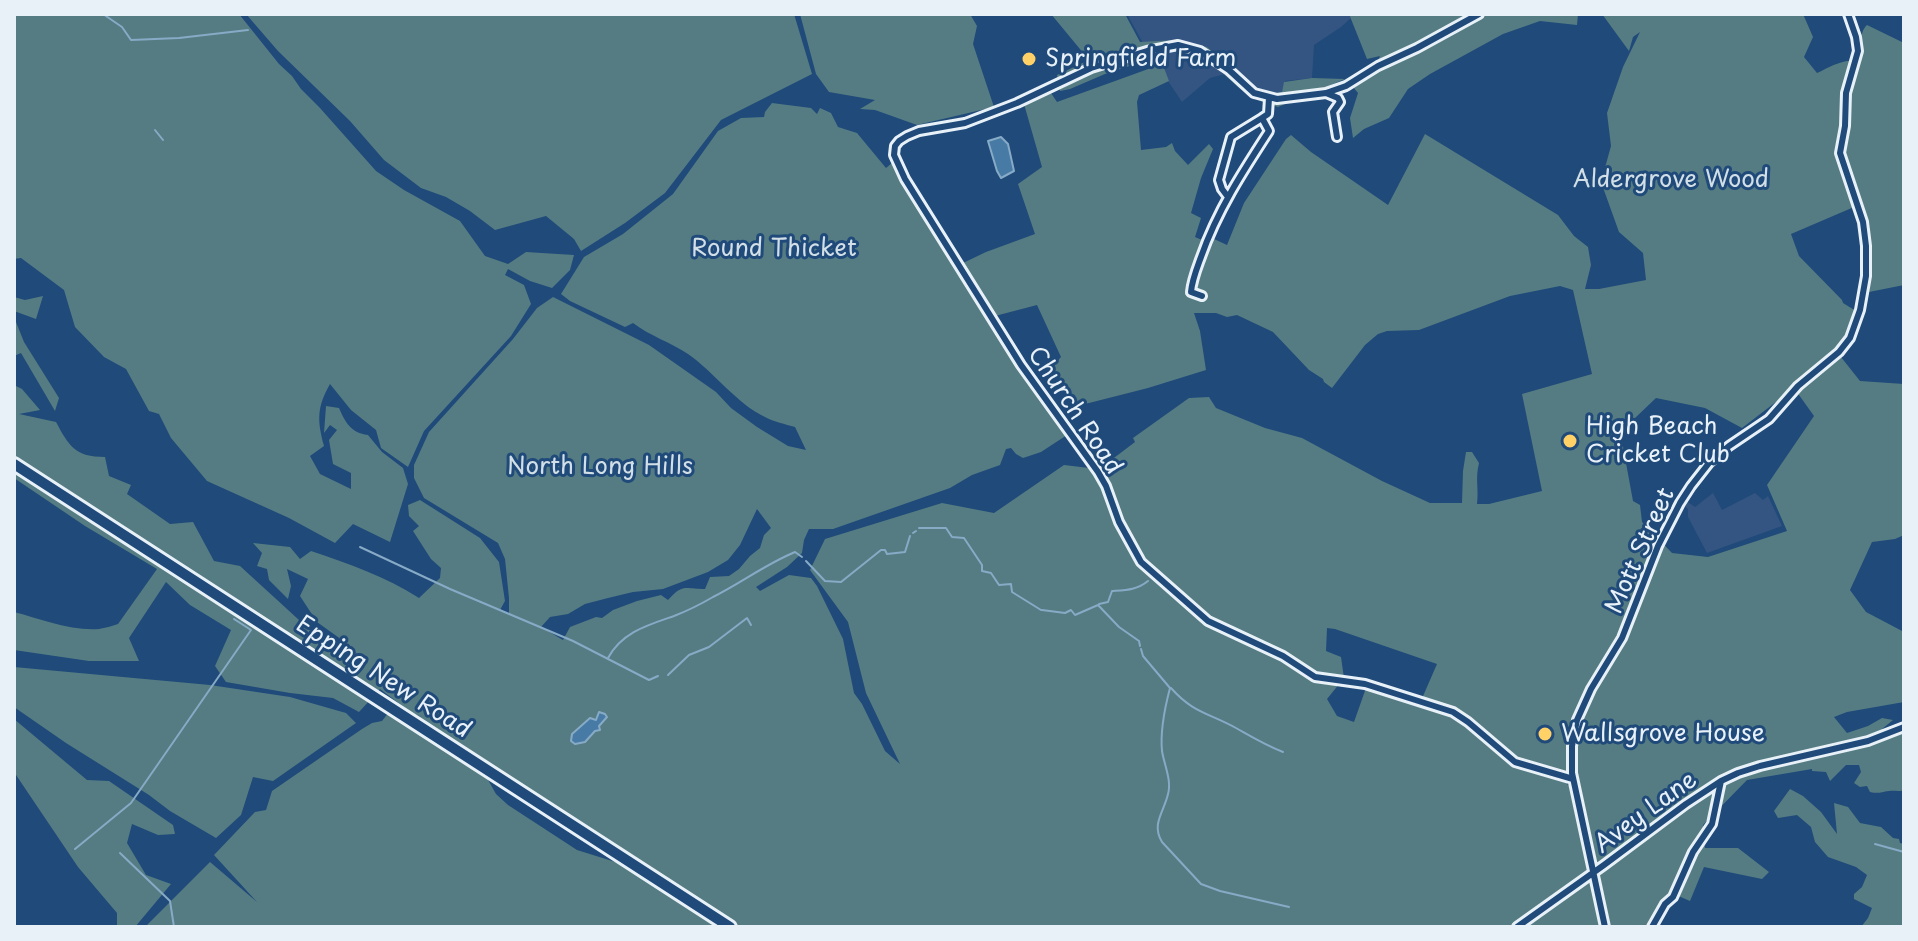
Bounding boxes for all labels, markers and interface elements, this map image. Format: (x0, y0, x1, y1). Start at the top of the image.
place label: Springfield Farm (1045, 45, 1236, 73)
marker: Springfield Farm (1020, 50, 1038, 68)
park label: Aldergrove Wood (1573, 166, 1769, 194)
park label: Round Thicket (691, 235, 857, 263)
street label: Church Road (1021, 341, 1127, 481)
place label: High Beach Cricket Club (1586, 413, 1730, 469)
marker: High Beach Cricket Club (1561, 432, 1579, 450)
park label: North Long Hills (507, 453, 693, 481)
street label: Mott Street (1600, 484, 1682, 618)
street label: Epping New Road (290, 611, 476, 745)
place label: Wallsgrove House (1561, 720, 1765, 748)
marker: Wallsgrove House (1536, 725, 1554, 743)
street label: Avey Lane (1589, 766, 1703, 860)

